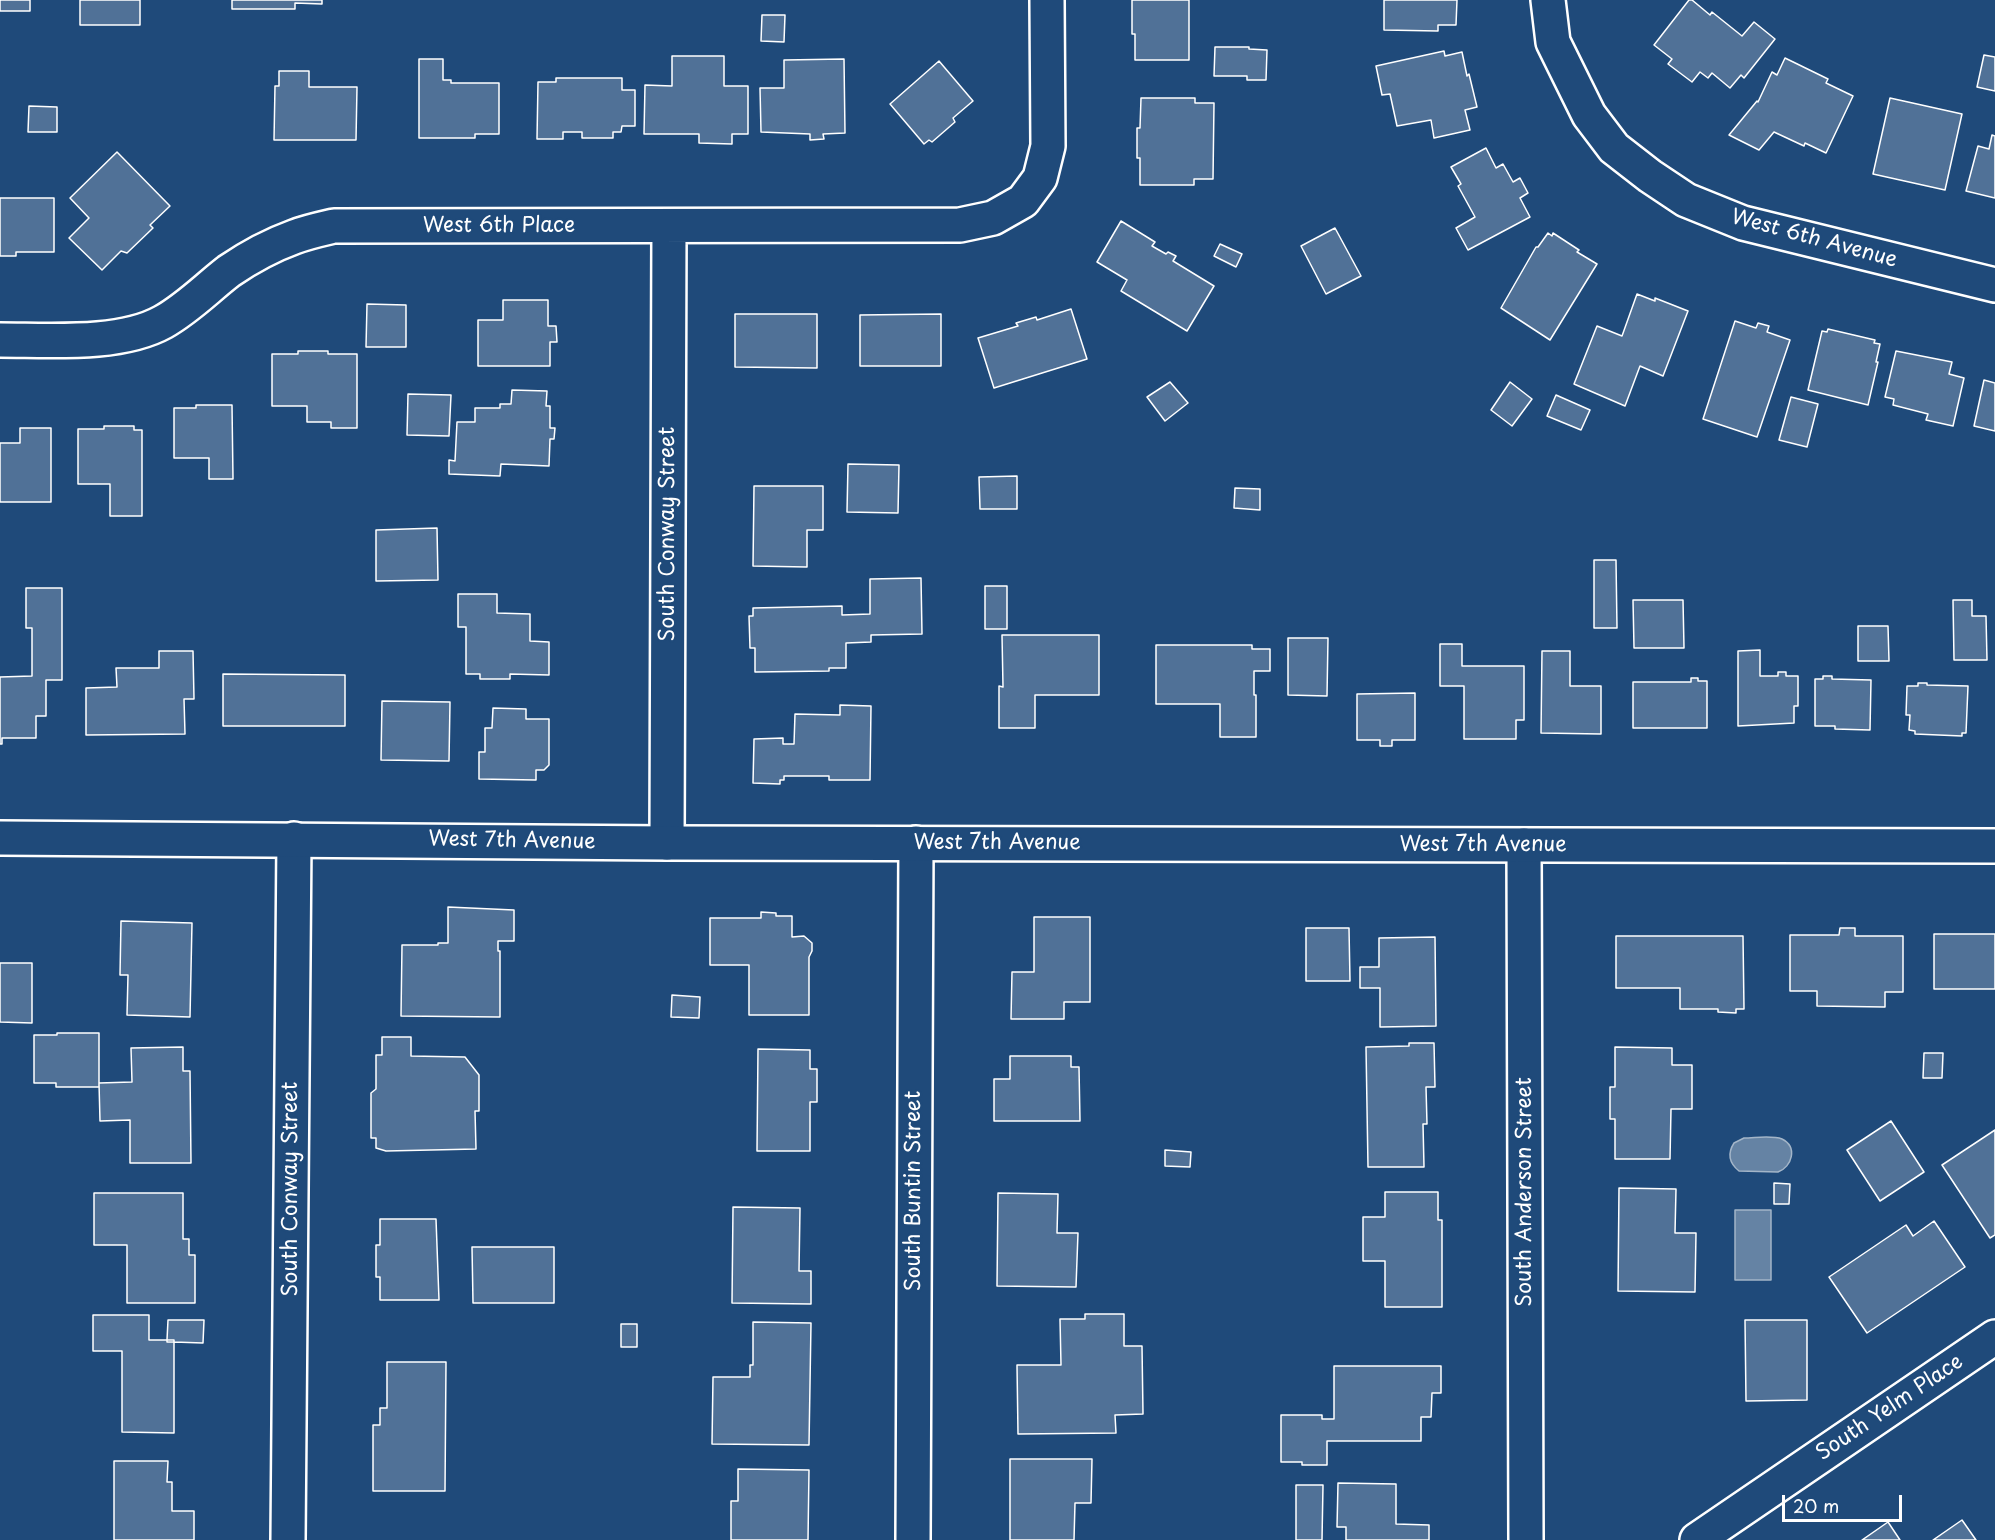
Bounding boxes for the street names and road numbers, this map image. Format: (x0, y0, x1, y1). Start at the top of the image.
street label: West 6th Avenue (1728, 205, 1900, 273)
street label: West 6th Place (423, 213, 575, 239)
street label: South Conway Street (655, 427, 681, 641)
street label: West 7th Avenue (428, 827, 596, 855)
street label: West 7th Avenue (913, 830, 1081, 856)
street label: West 7th Avenue (1399, 832, 1567, 858)
street label: South Anderson Street (1512, 1077, 1538, 1307)
street label: South Conway Street (278, 1082, 304, 1296)
street label: South Buntin Street (901, 1091, 927, 1291)
street label: South Yelm Place (1812, 1350, 1968, 1466)

